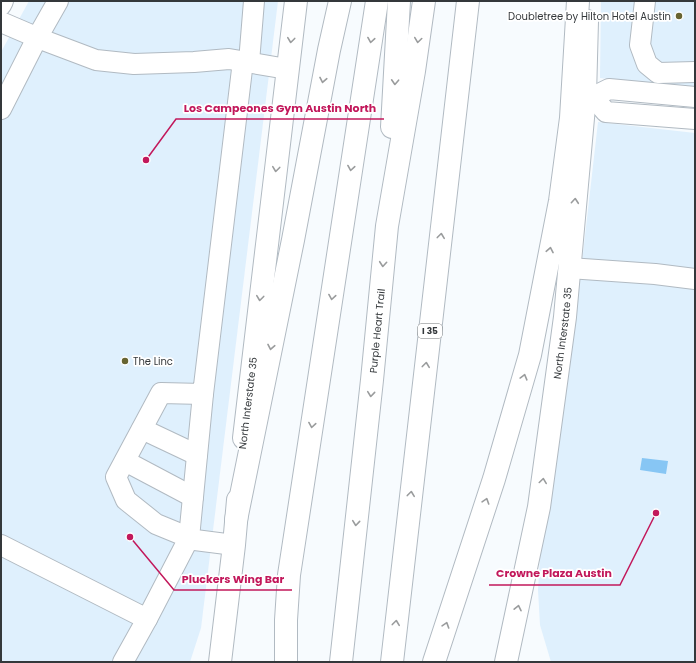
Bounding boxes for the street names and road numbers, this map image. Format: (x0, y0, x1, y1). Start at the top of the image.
street label: North Interstate 35 (549, 286, 575, 380)
street label: Purple Heart Trail (365, 288, 388, 374)
road number: I 35 (418, 324, 442, 338)
street label: North Interstate 35 (235, 356, 261, 450)

